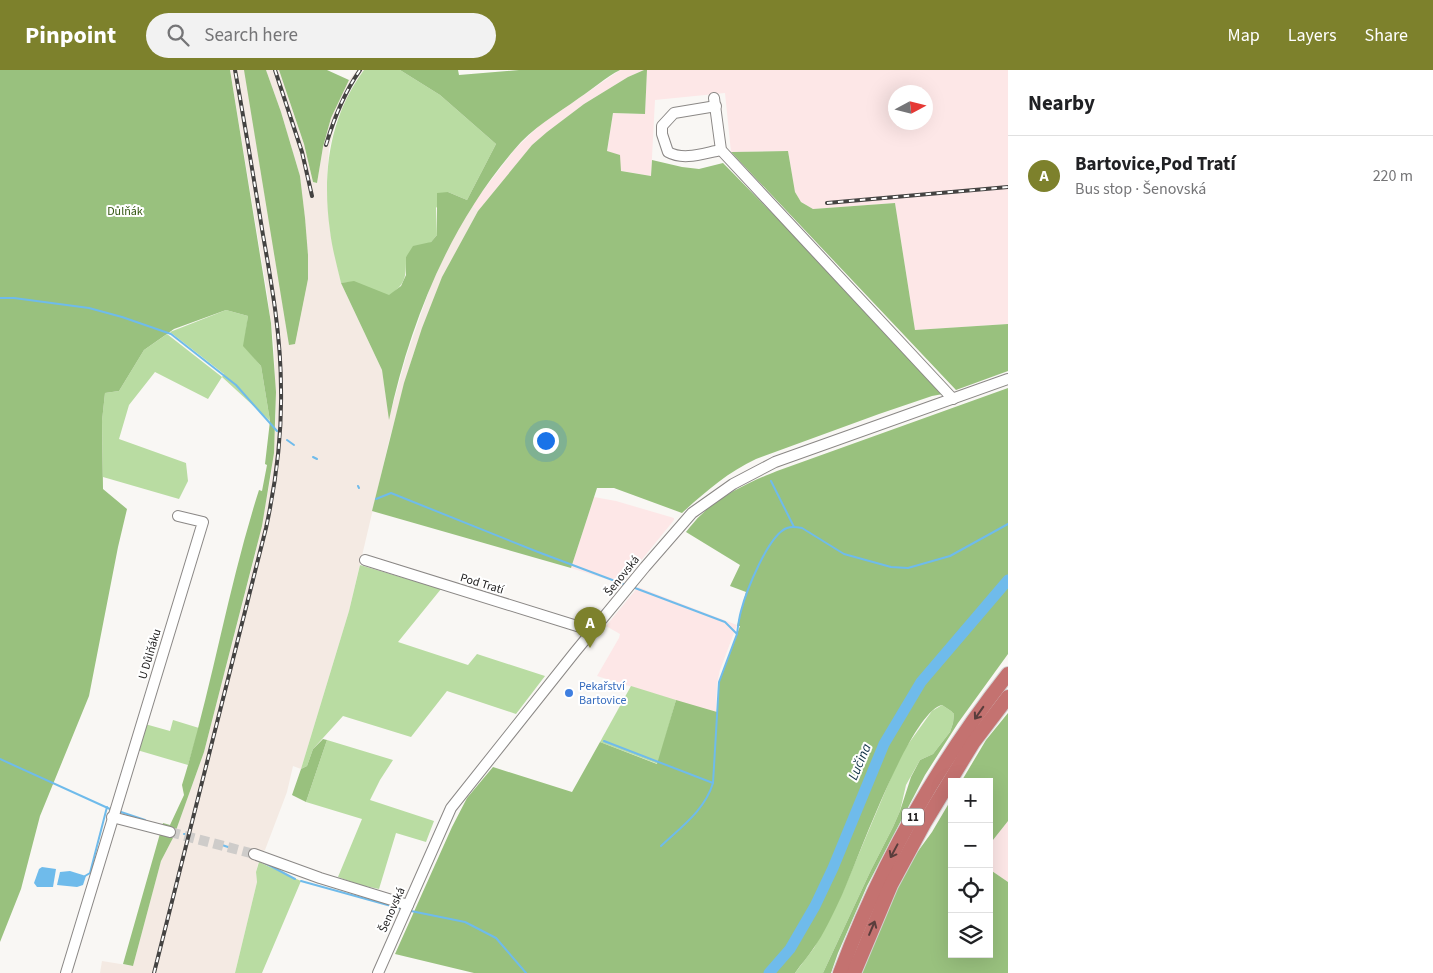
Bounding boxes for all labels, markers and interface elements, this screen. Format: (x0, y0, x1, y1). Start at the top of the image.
search box (146, 13, 496, 58)
text: Pinpoint (25, 18, 116, 53)
icon: search (164, 21, 192, 49)
text: Search here (204, 22, 298, 49)
text: Map (1228, 23, 1260, 48)
text: Layers (1288, 23, 1337, 48)
text: Share (1365, 23, 1408, 48)
north arrow (888, 85, 933, 130)
text: Nearby (1028, 88, 1095, 118)
text: Bartovice,Pod Tratí (1075, 151, 1236, 178)
text: A (1039, 165, 1049, 187)
text: 220 m (1373, 165, 1413, 187)
text: Bus stop · Šenovská (1075, 178, 1206, 200)
park label: Důlňák (107, 203, 143, 220)
your location (533, 428, 559, 454)
street label: Šenovská (600, 552, 644, 600)
street label: Pod Tratí (458, 569, 507, 599)
pin: A (574, 607, 606, 648)
street label: U Důlňáku (134, 627, 166, 681)
place label: Pekařství Bartovice (579, 678, 626, 709)
marker: Pekařství Bartovice (563, 687, 575, 699)
one-way arrow (974, 705, 984, 719)
water label: Lučina (843, 740, 877, 783)
map controls (948, 778, 993, 958)
button: + (948, 778, 993, 823)
road number: 11 (902, 809, 924, 826)
button: − (948, 823, 993, 868)
one-way arrow (889, 843, 898, 858)
button: locate (948, 868, 993, 913)
street label: Šenovská (374, 885, 410, 935)
button: layers (948, 913, 993, 958)
one-way arrow (868, 921, 878, 936)

